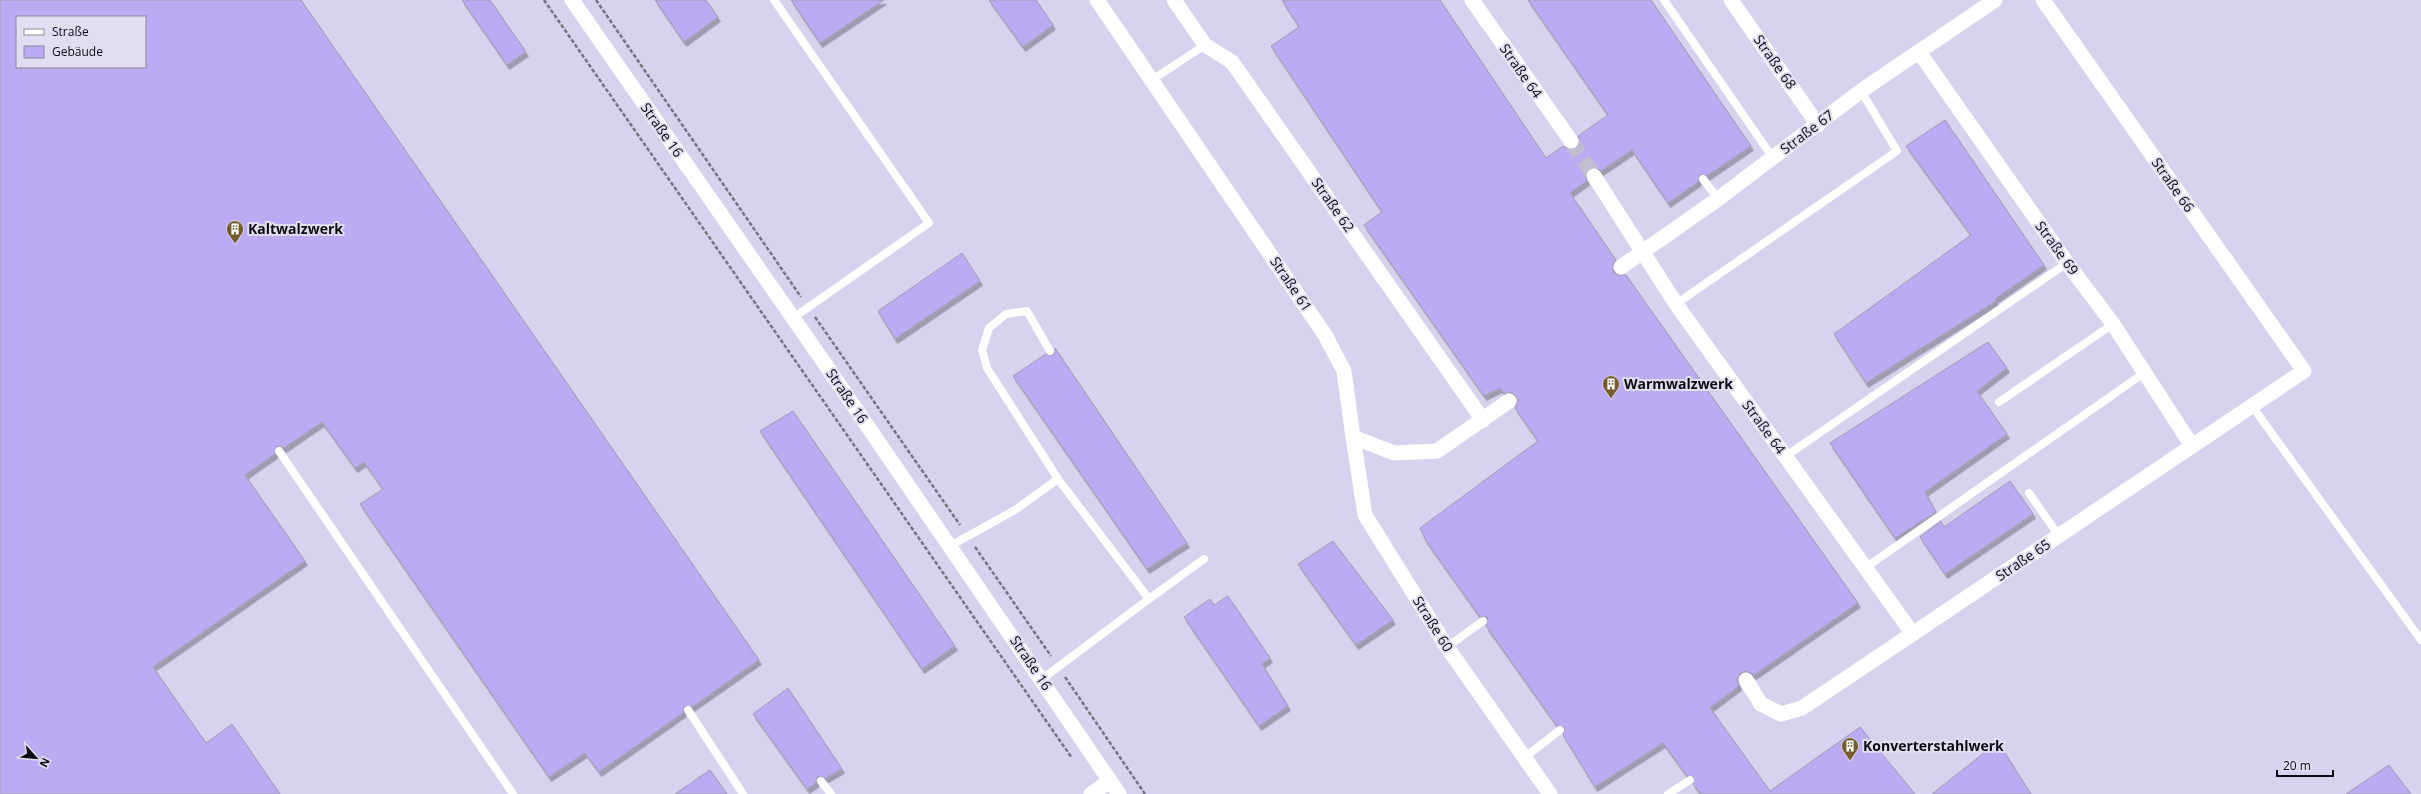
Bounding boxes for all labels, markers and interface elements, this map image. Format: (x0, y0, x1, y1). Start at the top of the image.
legend (16, 16, 146, 68)
text: Straße (52, 23, 89, 40)
street label: Straße 68 (1750, 31, 1801, 93)
street label: Straße 64 (1496, 40, 1547, 102)
text: Gebäude (52, 43, 103, 60)
street label: Straße 16 (637, 99, 688, 161)
street label: Straße 67 (1776, 105, 1837, 158)
street label: Straße 66 (2148, 154, 2199, 216)
street label: Straße 62 (1308, 174, 1359, 236)
street label: Straße 69 (2031, 217, 2083, 279)
building icon: Kaltwalzwerk (225, 219, 245, 244)
place label: Kaltwalzwerk (248, 219, 343, 238)
street label: Straße 61 (1266, 253, 1317, 315)
street label: Straße 16 (822, 365, 873, 427)
building icon: Warmwalzwerk (1601, 374, 1621, 399)
place label: Warmwalzwerk (1624, 374, 1733, 393)
street label: Straße 64 (1738, 396, 1790, 458)
street label: Straße 65 (1992, 534, 2054, 585)
street label: Straße 60 (1409, 592, 1458, 655)
street label: Straße 16 (1006, 632, 1057, 694)
building icon: Konverterstahlwerk (1840, 736, 1860, 761)
place label: Konverterstahlwerk (1863, 736, 2004, 755)
north arrow (16, 738, 56, 778)
scale bar (2277, 752, 2333, 778)
text: N (37, 755, 54, 770)
text: 20 m (2283, 757, 2311, 774)

